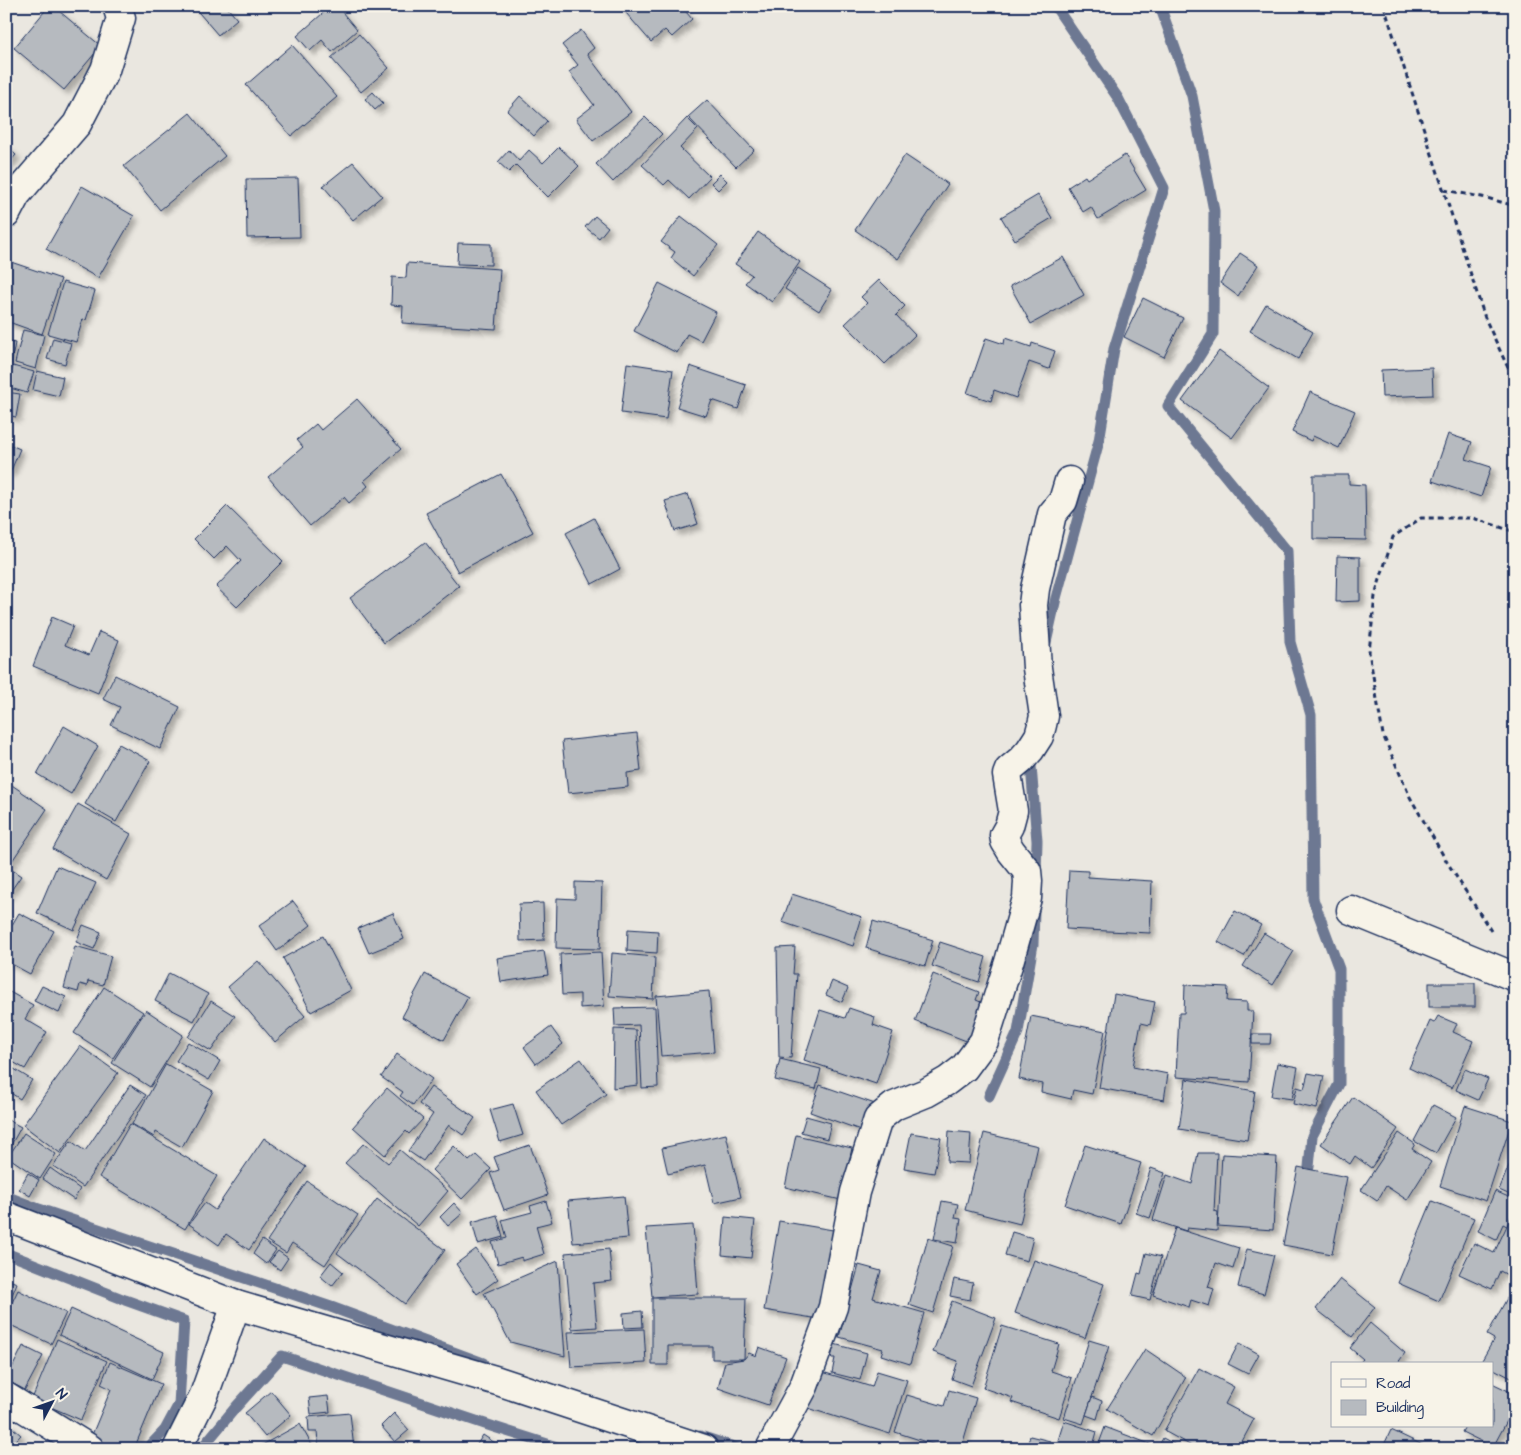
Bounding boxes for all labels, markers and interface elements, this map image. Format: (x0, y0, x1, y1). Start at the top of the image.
legend (1331, 1362, 1494, 1428)
text: Road (1376, 1373, 1411, 1394)
north arrow (28, 1378, 78, 1428)
text: N (51, 1384, 72, 1404)
text: Building (1376, 1397, 1424, 1419)

